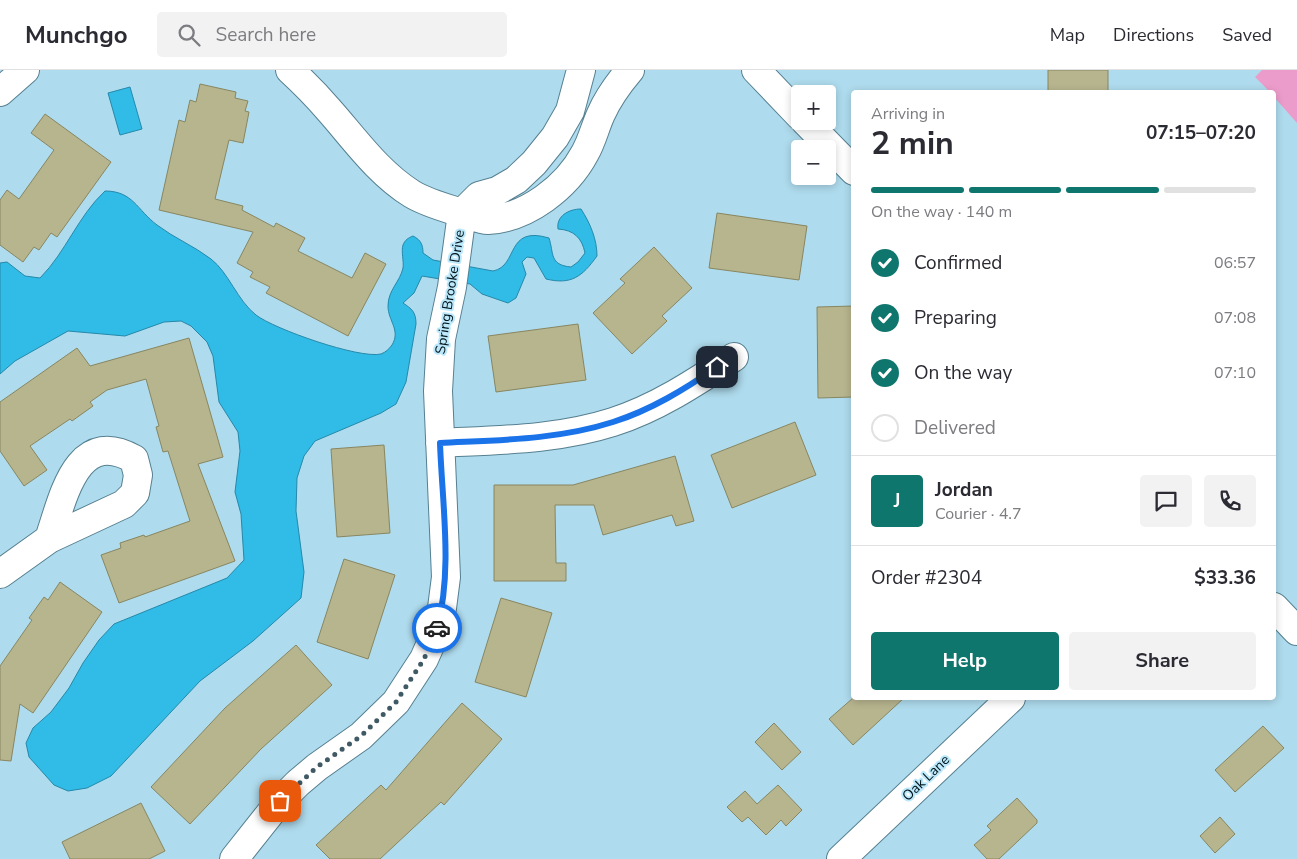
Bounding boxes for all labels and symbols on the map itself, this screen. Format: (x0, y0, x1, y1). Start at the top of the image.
street label: Spring Brooke Drive (431, 228, 469, 356)
pin (696, 346, 738, 388)
courier (412, 603, 462, 653)
street label: Oak Lane (898, 751, 954, 805)
pin (259, 780, 301, 822)

